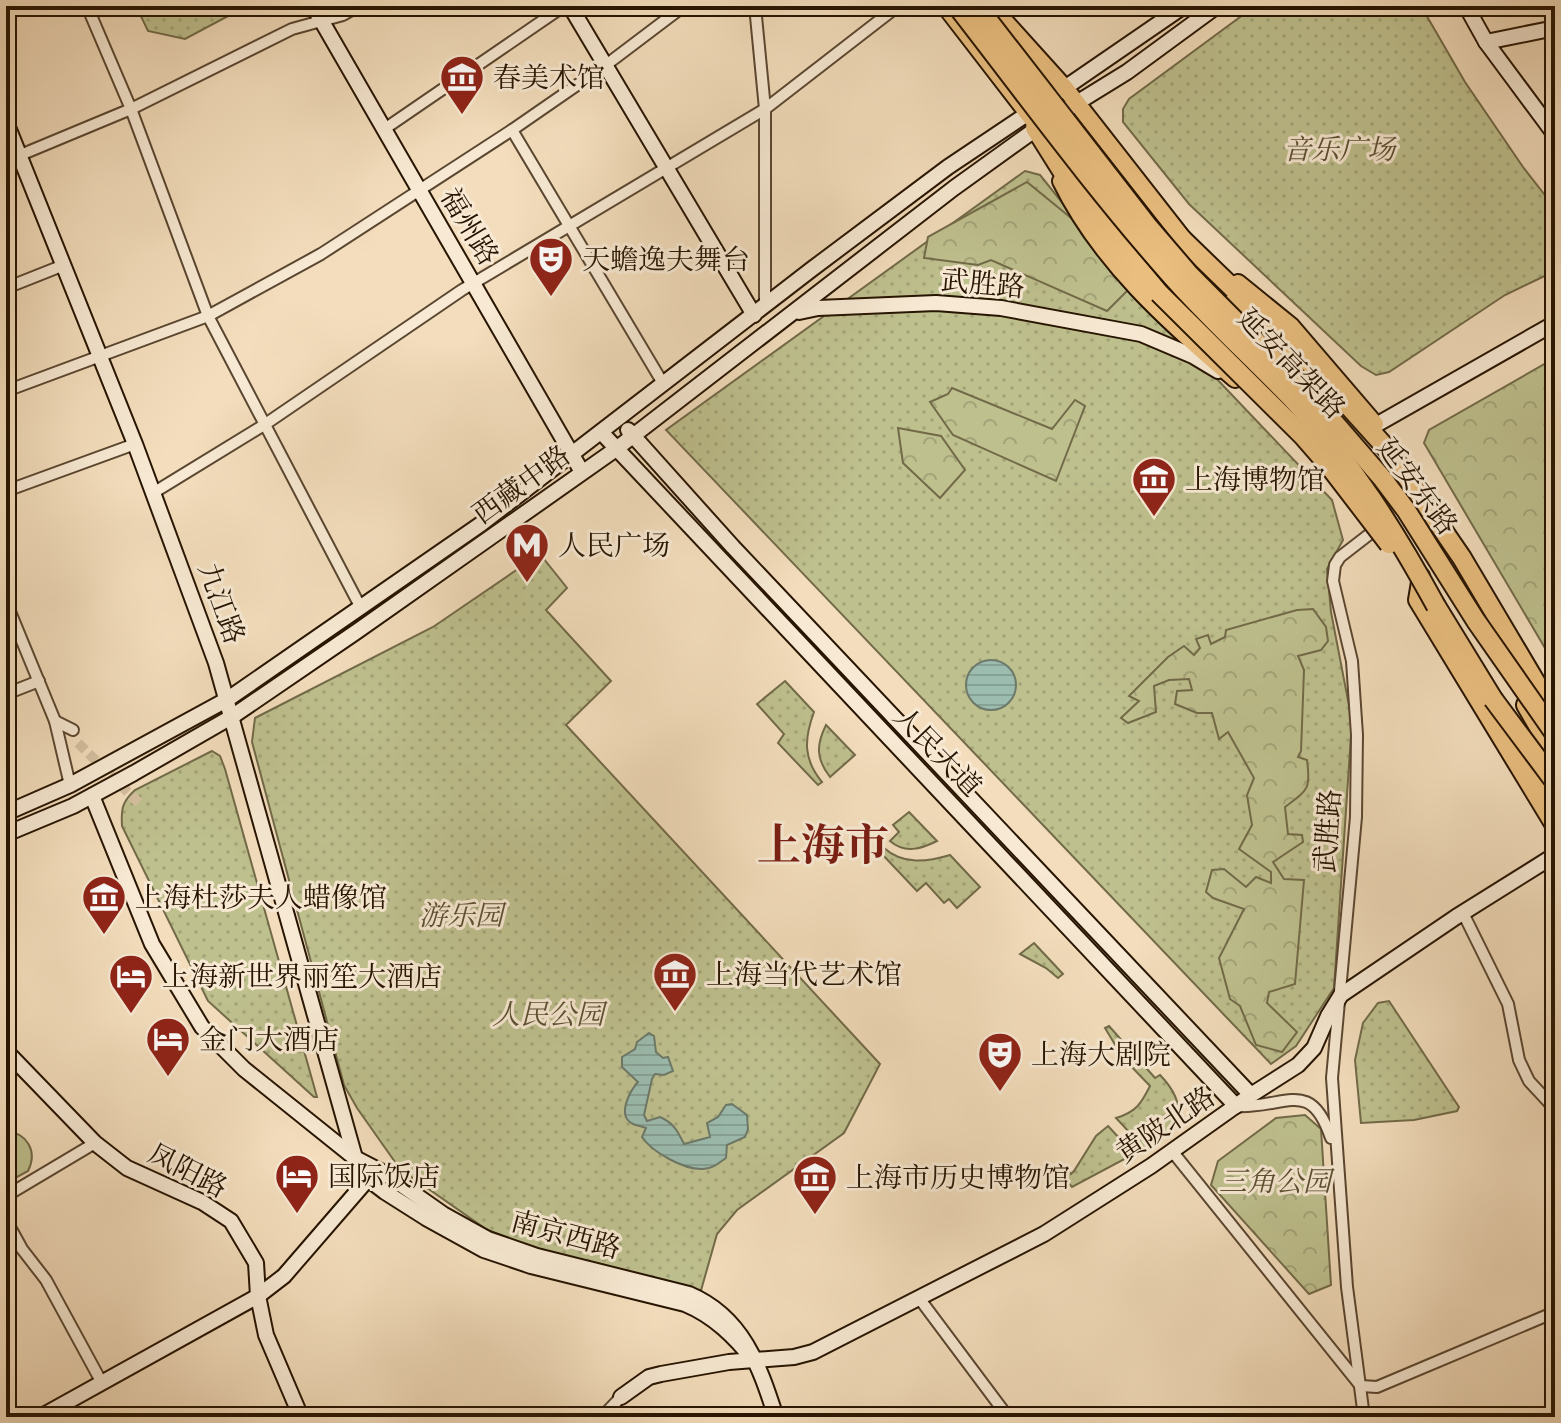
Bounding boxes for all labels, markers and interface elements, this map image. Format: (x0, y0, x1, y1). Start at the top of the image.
museum icon: 春美术馆 (438, 53, 486, 116)
place label: 春美术馆 (493, 59, 605, 97)
park label: 音乐广场 (1283, 131, 1397, 169)
street label: 福州路 (431, 181, 507, 272)
theatre icon: 天蟾逸夫舞台 (527, 235, 575, 298)
place label: 天蟾逸夫舞台 (582, 241, 750, 279)
street label: 武胜路 (939, 261, 1026, 307)
street label: 延安高架路 (1229, 300, 1354, 427)
street label: 延安东路 (1368, 430, 1466, 543)
street label: 西藏中路 (465, 437, 578, 533)
museum icon: 上海博物馆 (1130, 455, 1178, 518)
place label: 上海博物馆 (1185, 461, 1325, 499)
metro station icon: 人民广场 (503, 521, 551, 584)
place label: 人民广场 (558, 527, 670, 565)
street label: 九江路 (189, 557, 253, 649)
street label: 人民大道 (885, 698, 990, 805)
street label: 武胜路 (1306, 788, 1350, 874)
district label: 上海市 (757, 816, 889, 876)
museum icon: 上海杜莎夫人蜡像馆 (80, 873, 128, 936)
place label: 上海杜莎夫人蜡像馆 (135, 879, 387, 917)
park label: 游乐园 (419, 897, 507, 935)
museum icon: 上海当代艺术馆 (651, 950, 699, 1013)
hotel icon: 上海新世界丽笙大酒店 (107, 952, 155, 1015)
place label: 上海当代艺术馆 (706, 956, 902, 994)
place label: 上海新世界丽笙大酒店 (162, 958, 442, 996)
park label: 人民公园 (492, 996, 608, 1034)
hotel icon: 金门大酒店 (144, 1015, 192, 1078)
place label: 金门大酒店 (199, 1021, 339, 1059)
theatre icon: 上海大剧院 (976, 1030, 1024, 1093)
place label: 上海大剧院 (1031, 1036, 1171, 1074)
street label: 黄陂北路 (1109, 1078, 1223, 1172)
street label: 凤阳路 (141, 1135, 234, 1207)
hotel icon: 国际饭店 (273, 1152, 321, 1215)
museum icon: 上海市历史博物馆 (791, 1153, 839, 1216)
place label: 国际饭店 (328, 1158, 440, 1196)
place label: 上海市历史博物馆 (846, 1159, 1070, 1197)
park label: 三角公园 (1219, 1163, 1335, 1201)
street label: 南京西路 (507, 1202, 625, 1268)

